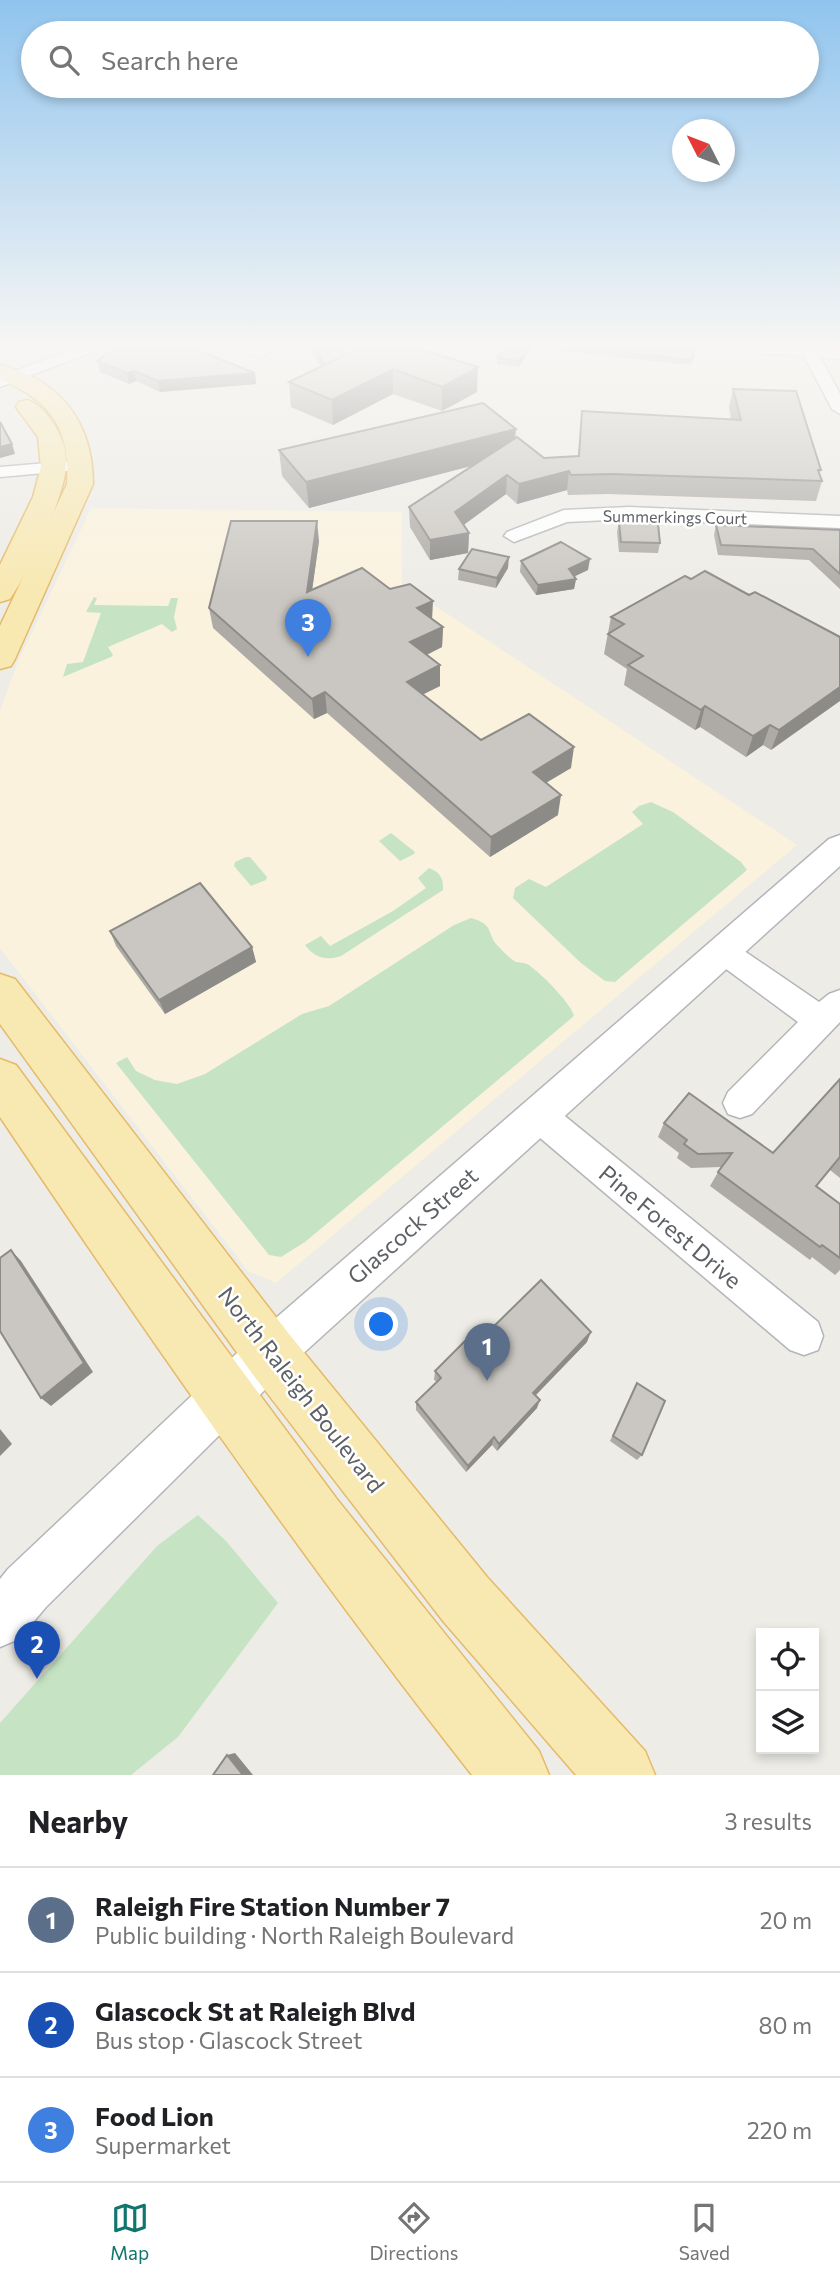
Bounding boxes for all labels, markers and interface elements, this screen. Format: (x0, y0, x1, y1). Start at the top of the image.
search box (21, 21, 819, 98)
icon: search (45, 41, 83, 79)
text: Search here (101, 44, 239, 75)
north arrow (672, 119, 735, 182)
street label: Summerkings Court (603, 506, 748, 527)
pin: 3 (285, 599, 331, 657)
street label: Pine Forest Drive (594, 1159, 748, 1294)
street label: Glascock Street (341, 1161, 483, 1289)
street label: North Raleigh Boulevard (213, 1281, 391, 1498)
your location (364, 1307, 398, 1341)
pin: 1 (464, 1323, 510, 1381)
pin: 2 (14, 1621, 60, 1679)
map controls (756, 1628, 819, 1754)
button: locate (756, 1628, 819, 1691)
button: layers (756, 1691, 819, 1754)
text: Nearby (28, 1802, 128, 1839)
text: 3 results (725, 1807, 812, 1835)
text: Raleigh Fire Station Number 7 (95, 1890, 450, 1921)
text: 1 (46, 1906, 56, 1934)
text: 20 m (760, 1906, 812, 1934)
text: Public building · North Raleigh Boulevard (95, 1921, 514, 1949)
text: Glascock St at Raleigh Blvd (95, 1995, 415, 2026)
text: 2 (44, 2011, 58, 2039)
text: 80 m (759, 2011, 812, 2039)
text: Bus stop · Glascock Street (95, 2026, 362, 2054)
text: Food Lion (95, 2100, 214, 2131)
text: 3 (44, 2116, 58, 2144)
text: 220 m (747, 2116, 812, 2144)
text: Supermarket (95, 2131, 231, 2159)
tab: Map (110, 2199, 149, 2264)
tab: Directions (369, 2199, 459, 2264)
tab: Saved (679, 2199, 730, 2264)

